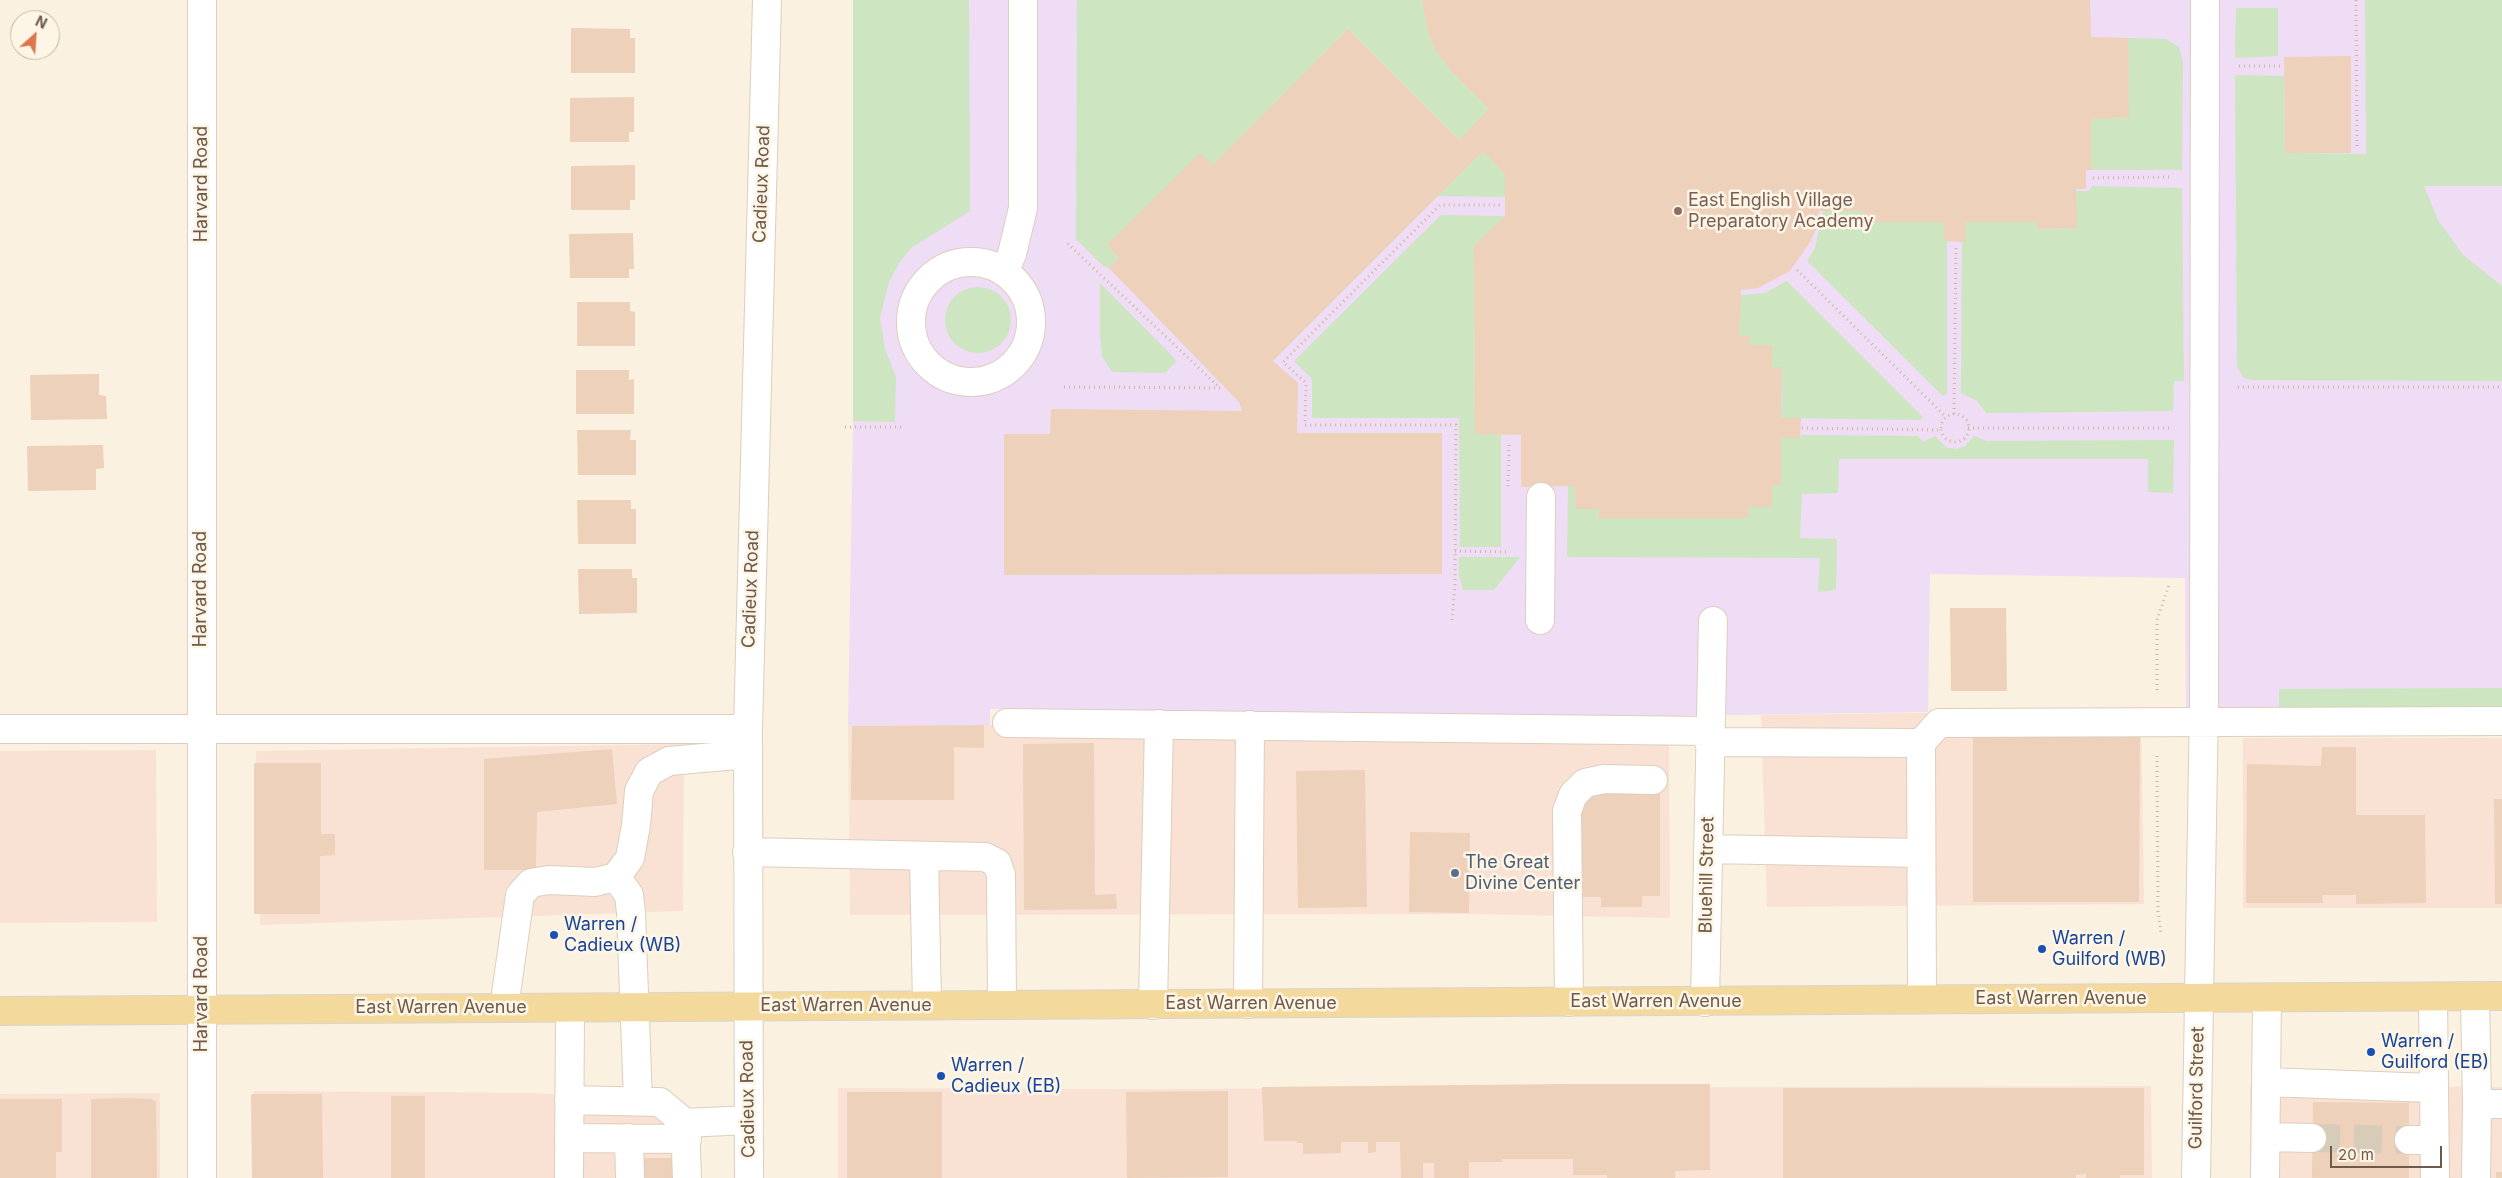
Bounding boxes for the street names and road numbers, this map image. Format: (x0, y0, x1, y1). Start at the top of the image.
street label: Cadieux Road (749, 125, 775, 243)
street label: Harvard Road (191, 126, 213, 242)
street label: Cadieux Road (738, 530, 764, 648)
street label: Harvard Road (190, 531, 212, 647)
street label: Bluehill Street (1695, 816, 1719, 934)
street label: Harvard Road (191, 936, 213, 1052)
street label: East Warren Avenue (1975, 988, 2147, 1010)
street label: East Warren Avenue (1570, 991, 1742, 1013)
street label: East Warren Avenue (1165, 993, 1337, 1015)
street label: East Warren Avenue (760, 995, 932, 1017)
street label: East Warren Avenue (355, 997, 527, 1019)
street label: Guilford Street (2185, 1026, 2209, 1150)
street label: Cadieux Road (736, 1040, 760, 1158)

